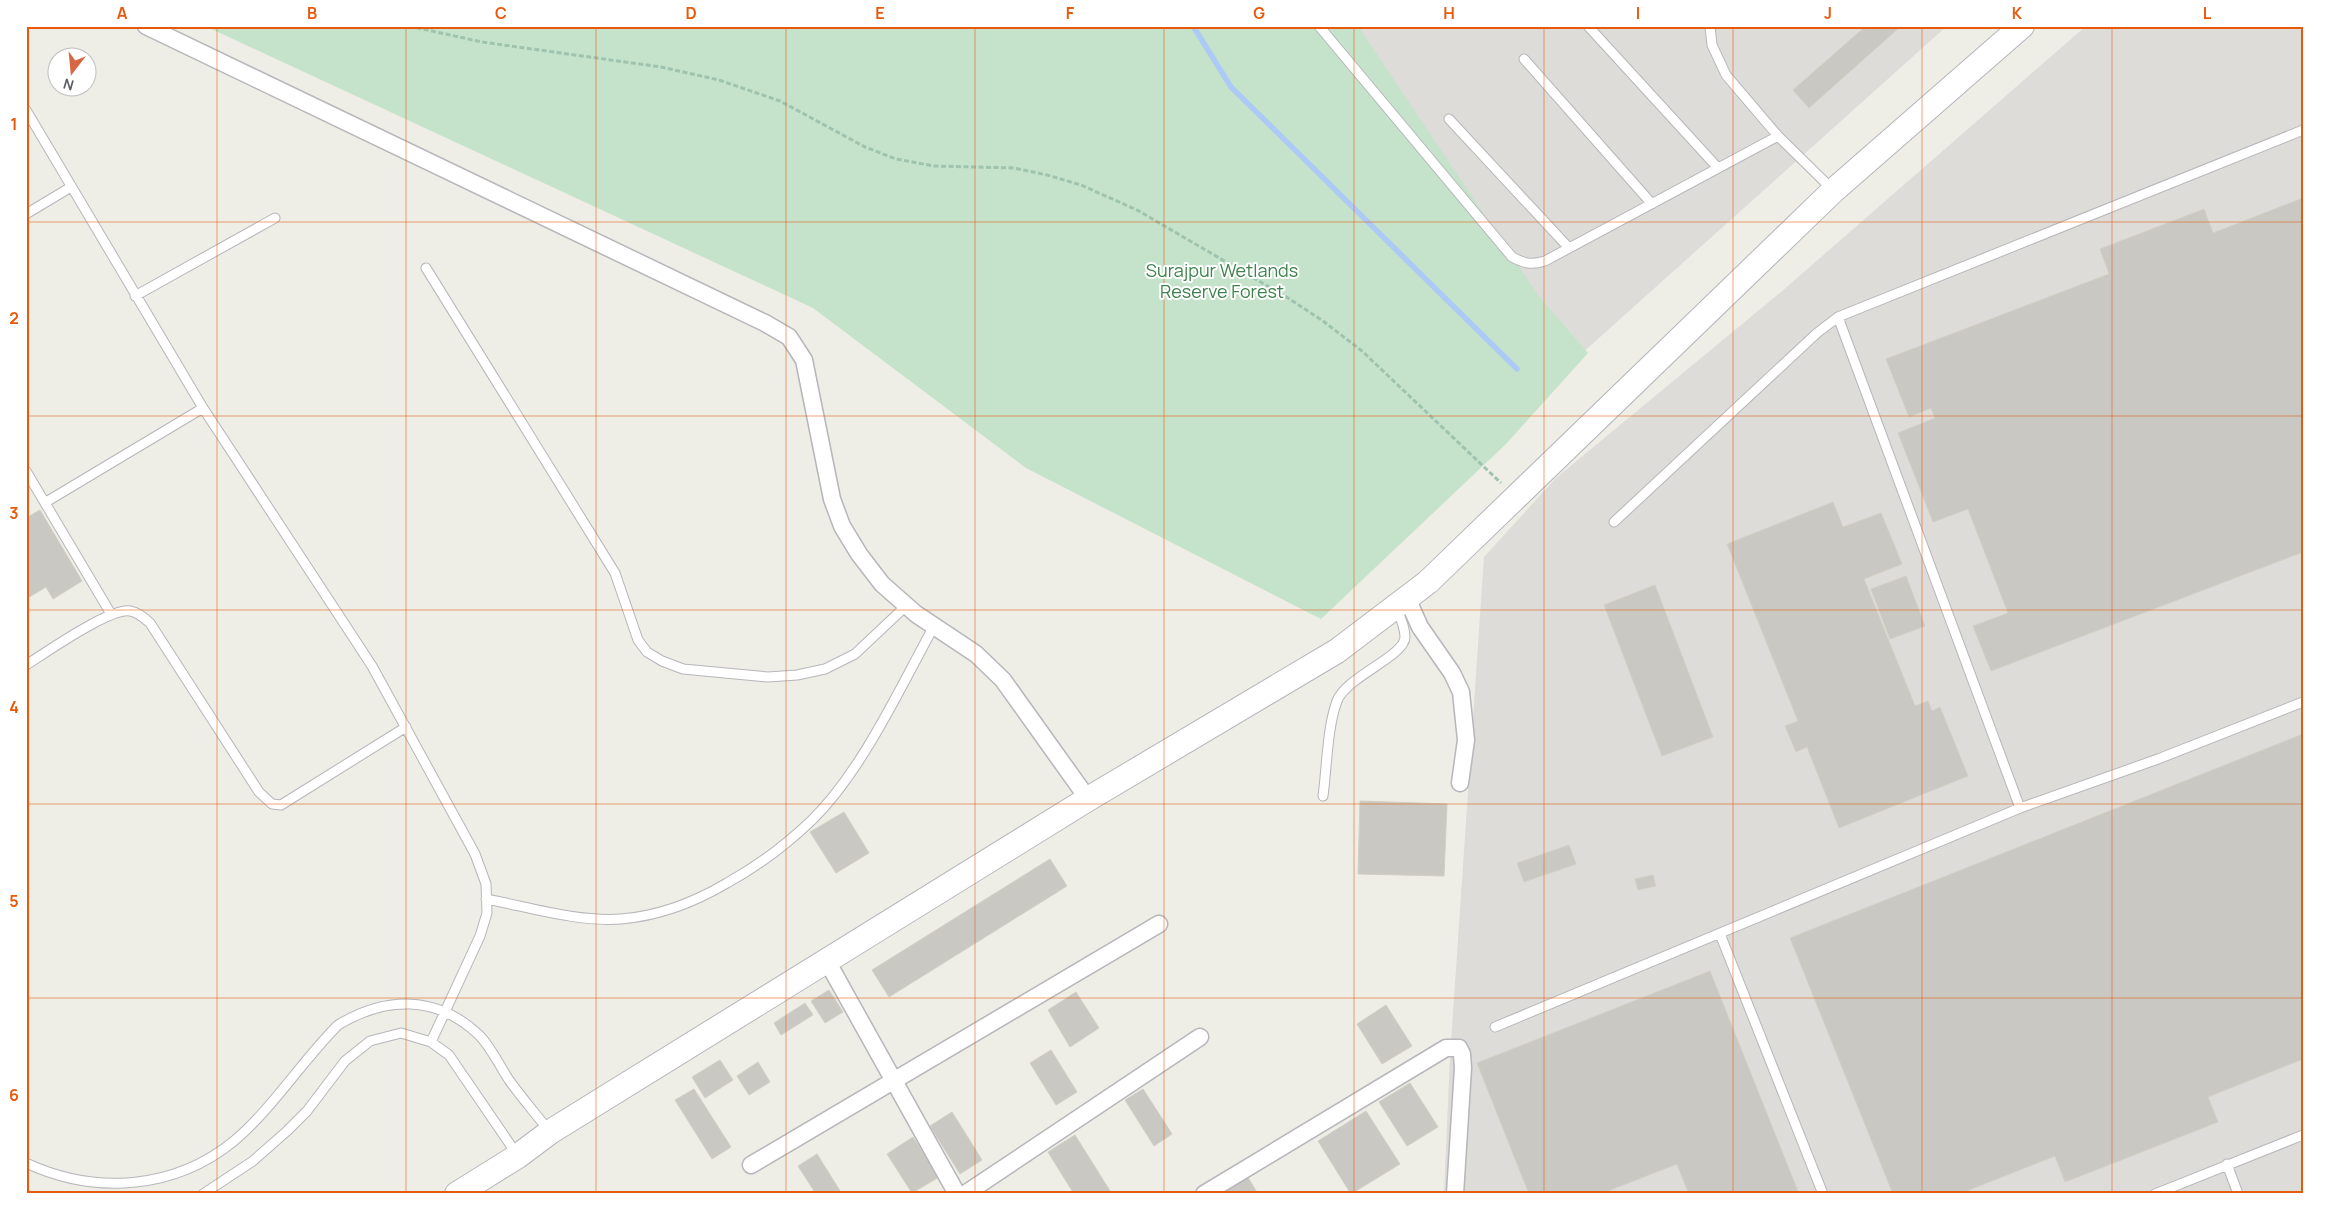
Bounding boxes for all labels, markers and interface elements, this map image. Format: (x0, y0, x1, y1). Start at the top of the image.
text: A (117, 2, 128, 24)
text: B (307, 2, 317, 24)
text: C (495, 2, 507, 24)
text: D (685, 2, 697, 24)
text: E (875, 2, 885, 24)
text: F (1066, 2, 1075, 24)
text: G (1253, 2, 1265, 24)
text: H (1443, 2, 1455, 24)
text: I (1636, 2, 1640, 24)
text: J (1824, 2, 1832, 24)
text: K (2012, 2, 2023, 24)
text: L (2203, 2, 2212, 24)
north arrow (48, 48, 98, 98)
text: N (61, 74, 76, 95)
text: 1 (10, 113, 18, 135)
park label: Surajpur Wetlands Reserve Forest (1146, 258, 1298, 303)
text: 2 (9, 307, 19, 329)
text: 3 (9, 502, 19, 524)
text: 4 (9, 696, 19, 718)
text: 5 (9, 890, 19, 912)
text: 6 (9, 1084, 19, 1106)

